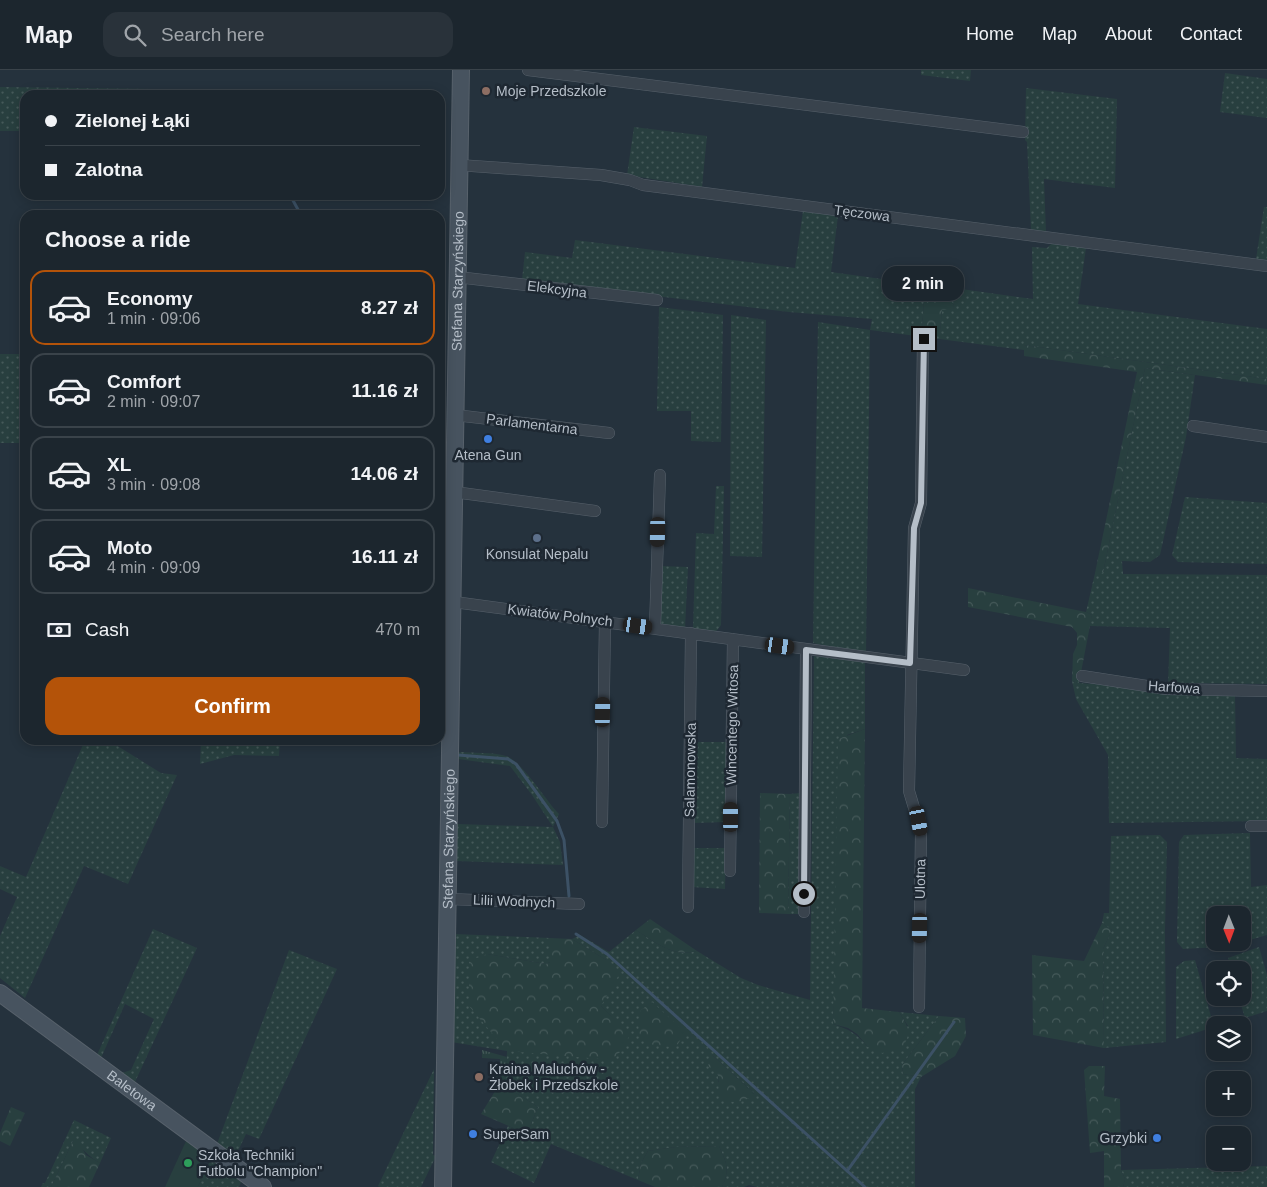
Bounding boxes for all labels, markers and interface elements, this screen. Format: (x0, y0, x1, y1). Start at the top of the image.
search box (103, 12, 453, 57)
text: Map (25, 21, 73, 48)
icon: search (121, 21, 149, 49)
text: Search here (161, 24, 265, 45)
text: Home (966, 24, 1014, 44)
text: Map (1042, 24, 1077, 44)
text: About (1105, 24, 1152, 44)
text: Contact (1180, 24, 1242, 44)
place label: Moje Przedszkole (496, 83, 607, 99)
marker: Moje Przedszkole (480, 85, 492, 97)
text: Zielonej Łąki (75, 110, 190, 131)
text: Zalotna (75, 159, 143, 180)
street label: Tęczowa (833, 202, 891, 224)
street label: Stefana Starzyńskiego (448, 211, 467, 351)
text: Choose a ride (45, 227, 190, 252)
callout: 2 min (883, 266, 965, 302)
text: 2 min (902, 275, 944, 292)
street label: Elekcyjna (526, 277, 588, 301)
icon: car (47, 285, 92, 330)
text: Economy (107, 288, 193, 309)
text: 8.27 zł (361, 297, 418, 318)
text: 1 min · 09:06 (107, 310, 200, 327)
route end (913, 328, 935, 350)
icon: car (47, 368, 92, 413)
text: Comfort (107, 371, 181, 392)
text: 11.16 zł (351, 380, 418, 401)
text: 2 min · 09:07 (107, 393, 200, 410)
street label: Parlamentarna (485, 410, 579, 438)
marker: Atena Gun (482, 433, 494, 445)
place label: Atena Gun (455, 447, 521, 463)
icon: car (47, 451, 92, 496)
text: XL (107, 454, 131, 475)
text: 14.06 zł (350, 463, 418, 484)
text: 3 min · 09:08 (107, 476, 200, 493)
car (650, 517, 665, 547)
marker: Konsulat Nepalu (531, 532, 543, 544)
icon: car (47, 534, 92, 579)
text: Moto (107, 537, 152, 558)
text: 16.11 zł (351, 546, 418, 567)
place label: Konsulat Nepalu (486, 546, 588, 562)
text: 4 min · 09:09 (107, 559, 200, 576)
street label: Kwiatów Polnych (507, 601, 613, 629)
icon: cash (45, 616, 73, 644)
car (622, 616, 653, 636)
text: Cash (85, 619, 129, 640)
text: 470 m (376, 621, 420, 638)
car (764, 636, 795, 656)
street label: Wincentego Witosa (723, 664, 741, 785)
button: Confirm (45, 677, 420, 735)
street label: Harfowa (1147, 677, 1201, 697)
car (595, 697, 610, 727)
street label: Salamonowska (681, 722, 699, 818)
street label: Stefana Starzyńskiego (439, 769, 458, 909)
car (723, 802, 738, 832)
car (908, 805, 929, 837)
street label: Ulotna (912, 858, 928, 899)
route start (793, 883, 815, 905)
street label: Lilii Wodnych (473, 892, 555, 910)
north arrow (1206, 906, 1251, 951)
map controls (1206, 906, 1251, 1171)
car (912, 913, 927, 943)
button: locate (1206, 961, 1251, 1006)
button: layers (1206, 1016, 1251, 1061)
place label: Kraina Maluchów - Żłobek i Przedszkole (489, 1061, 618, 1093)
street label: Baletowa (104, 1067, 160, 1114)
marker: Kraina Maluchów - Żłobek i Przedszkole (473, 1071, 485, 1083)
button: + (1206, 1071, 1251, 1116)
place label: SuperSam (483, 1126, 549, 1142)
button: − (1206, 1126, 1251, 1171)
marker: SuperSam (467, 1128, 479, 1140)
place label: Grzybki (1100, 1130, 1147, 1146)
marker: Grzybki (1151, 1132, 1163, 1144)
place label: Szkoła Techniki Futbolu "Champion" (198, 1147, 322, 1179)
marker: Szkoła Techniki Futbolu "Champion" (182, 1157, 194, 1169)

